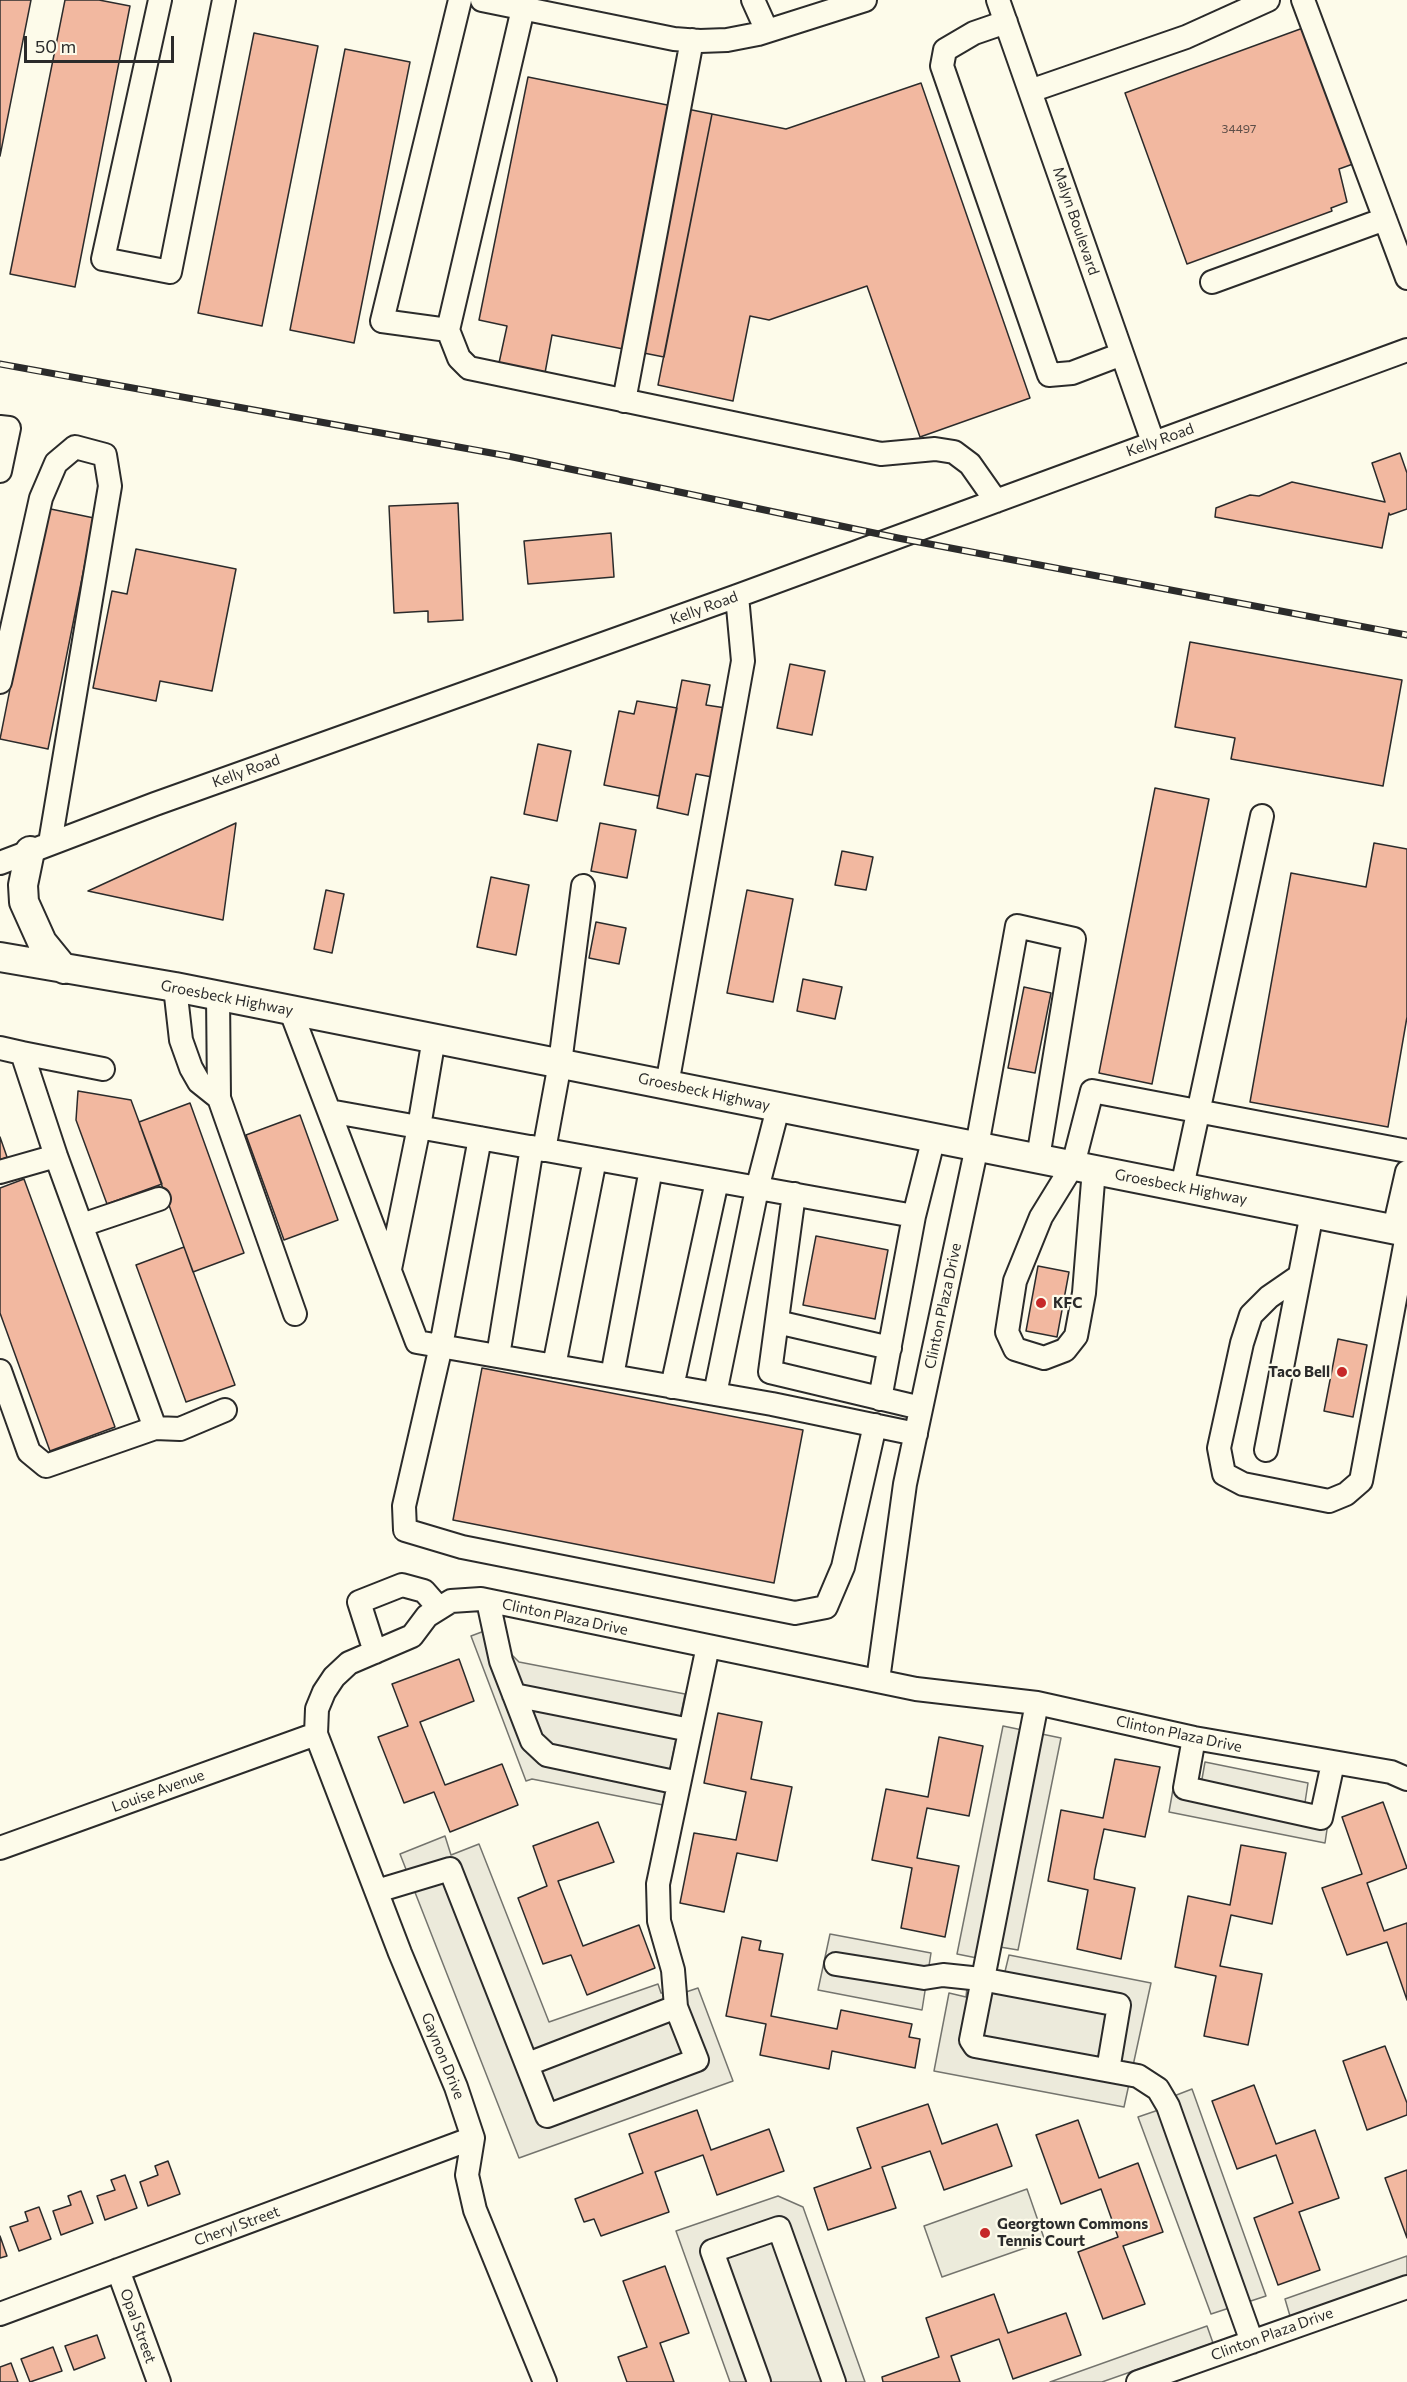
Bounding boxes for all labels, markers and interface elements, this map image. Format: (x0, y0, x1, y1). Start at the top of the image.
scale bar (27, 24, 177, 62)
text: 50 m (35, 35, 76, 57)
house number: 34497 (1222, 122, 1256, 136)
street label: Malyn Boulevard (1049, 164, 1103, 278)
street label: Kelly Road (1124, 419, 1196, 461)
street label: Kelly Road (668, 587, 740, 629)
street label: Kelly Road (210, 750, 282, 792)
street label: Groesbeck Highway (159, 976, 295, 1020)
street label: Groesbeck Highway (636, 1069, 772, 1115)
street label: Groesbeck Highway (1113, 1165, 1249, 1209)
street label: Clinton Plaza Drive (921, 1241, 965, 1371)
place label: KFC (1053, 1294, 1082, 1312)
marker: KFC (1034, 1296, 1048, 1310)
place label: Taco Bell (1268, 1363, 1330, 1381)
marker: Taco Bell (1335, 1365, 1349, 1379)
street label: Clinton Plaza Drive (500, 1595, 630, 1639)
street label: Clinton Plaza Drive (1114, 1712, 1244, 1756)
street label: Louise Avenue (109, 1766, 207, 1816)
street label: Gaynon Drive (417, 2010, 469, 2102)
street label: Cheryl Street (192, 2202, 282, 2250)
place label: Georgtown Commons Tennis Court (997, 2215, 1148, 2250)
marker: Georgtown Commons Tennis Court (978, 2226, 992, 2240)
street label: Opal Street (116, 2286, 160, 2366)
street label: Clinton Plaza Drive (1209, 2304, 1335, 2364)

